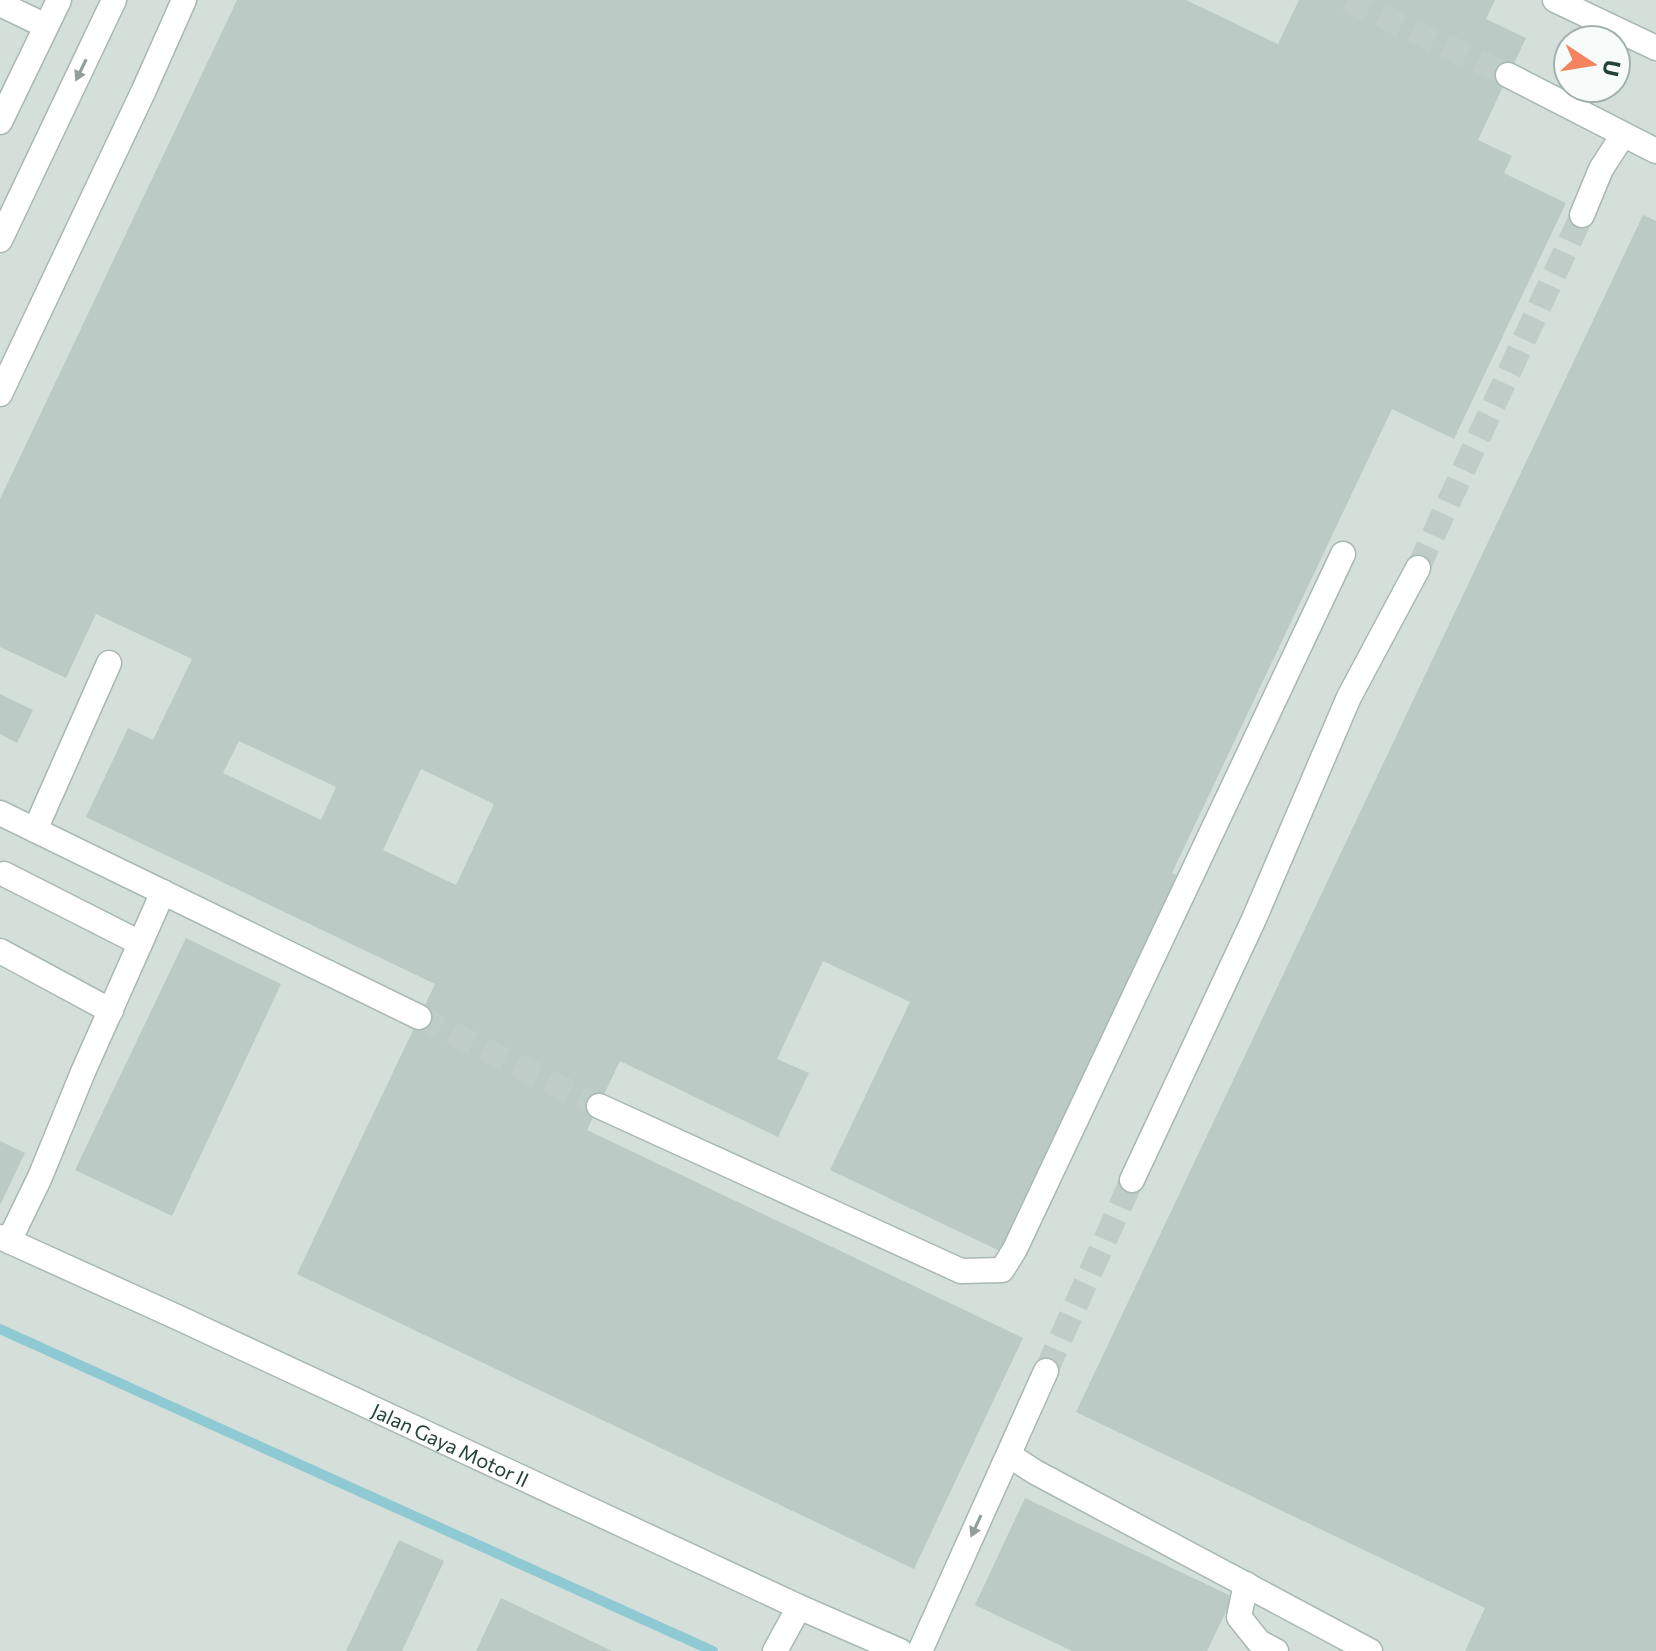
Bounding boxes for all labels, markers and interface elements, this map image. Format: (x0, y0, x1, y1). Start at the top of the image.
north arrow (1552, 24, 1632, 104)
text: U (1597, 58, 1627, 79)
one-way arrow (74, 59, 88, 82)
street label: Jalan Gaya Motor II (368, 1398, 533, 1491)
one-way arrow (969, 1514, 983, 1537)

